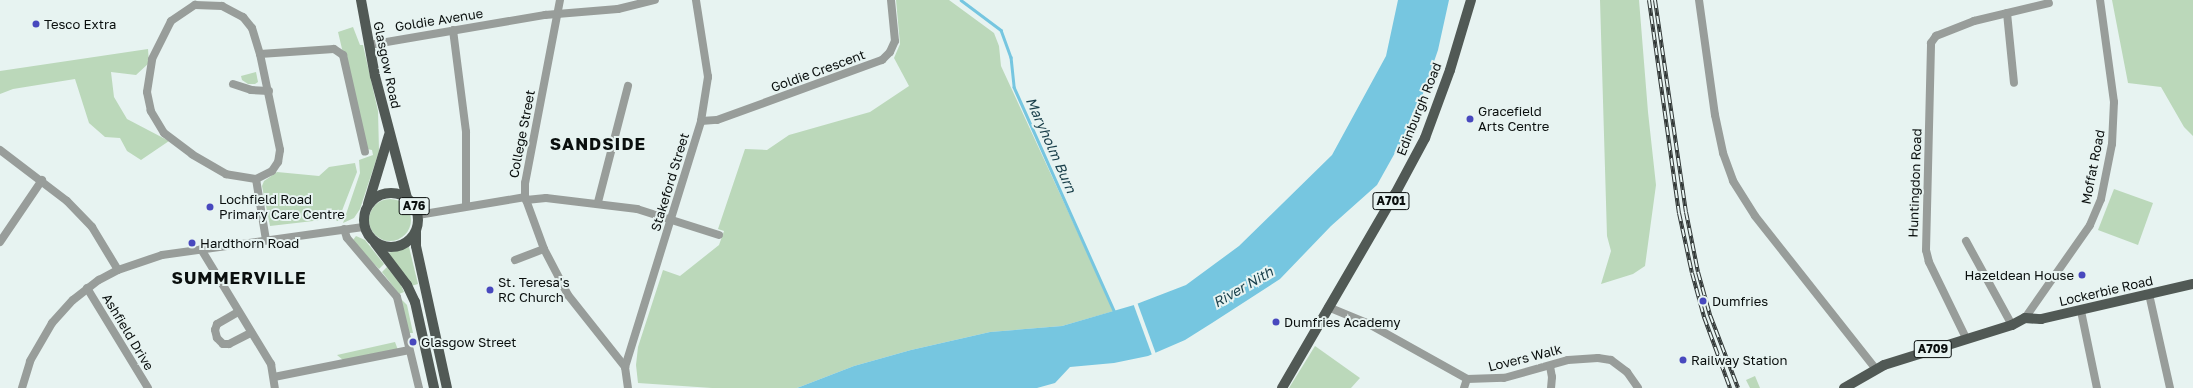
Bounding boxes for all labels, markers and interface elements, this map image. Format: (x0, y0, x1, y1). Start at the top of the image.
street label: Goldie Avenue (394, 5, 484, 35)
place label: Tesco Extra (44, 16, 116, 32)
marker: Tesco Extra (31, 19, 41, 29)
street label: Glasgow Road (370, 20, 404, 110)
street label: Goldie Crescent (769, 47, 867, 95)
street label: Edinburgh Road (1393, 60, 1445, 158)
street label: College Street (506, 89, 538, 179)
water label: Maryholm Burn (1022, 95, 1080, 195)
place label: Gracefield Arts Centre (1478, 104, 1549, 135)
marker: Gracefield Arts Centre (1465, 114, 1475, 124)
street label: Huntingdon Road (1905, 128, 1925, 238)
street label: Moffat Road (2078, 128, 2108, 206)
street label: Stakeford Street (648, 131, 692, 233)
district label: SANDSIDE (550, 134, 646, 154)
road number: A701 (1372, 191, 1410, 211)
place label: Lochfield Road Primary Care Centre (219, 192, 345, 223)
road number: A76 (398, 196, 430, 216)
marker: Lochfield Road Primary Care Centre (204, 201, 216, 213)
place label: Hardthorn Road (200, 235, 299, 251)
marker: Hardthorn Road (187, 238, 197, 248)
water label: River Nith (1210, 263, 1276, 311)
place label: Hazeldean House (1964, 267, 2074, 283)
district label: SUMMERVILLE (172, 268, 306, 288)
marker: Hazeldean House (2077, 270, 2087, 280)
street label: Lockerbie Road (2057, 273, 2155, 309)
place label: St. Teresa's RC Church (498, 275, 570, 306)
marker: St. Teresa's RC Church (485, 285, 495, 295)
street label: Ashfield Drive (99, 291, 157, 373)
place label: Dumfries (1712, 293, 1768, 309)
marker: Dumfries (1697, 295, 1709, 307)
place label: Dumfries Academy (1284, 314, 1401, 330)
marker: Dumfries Academy (1271, 317, 1281, 327)
place label: Glasgow Street (421, 334, 516, 350)
marker: Glasgow Street (408, 337, 418, 347)
road number: A709 (1913, 339, 1953, 359)
street label: Lovers Walk (1487, 341, 1563, 375)
place label: Railway Station (1691, 352, 1787, 368)
marker: Railway Station (1678, 355, 1688, 365)

